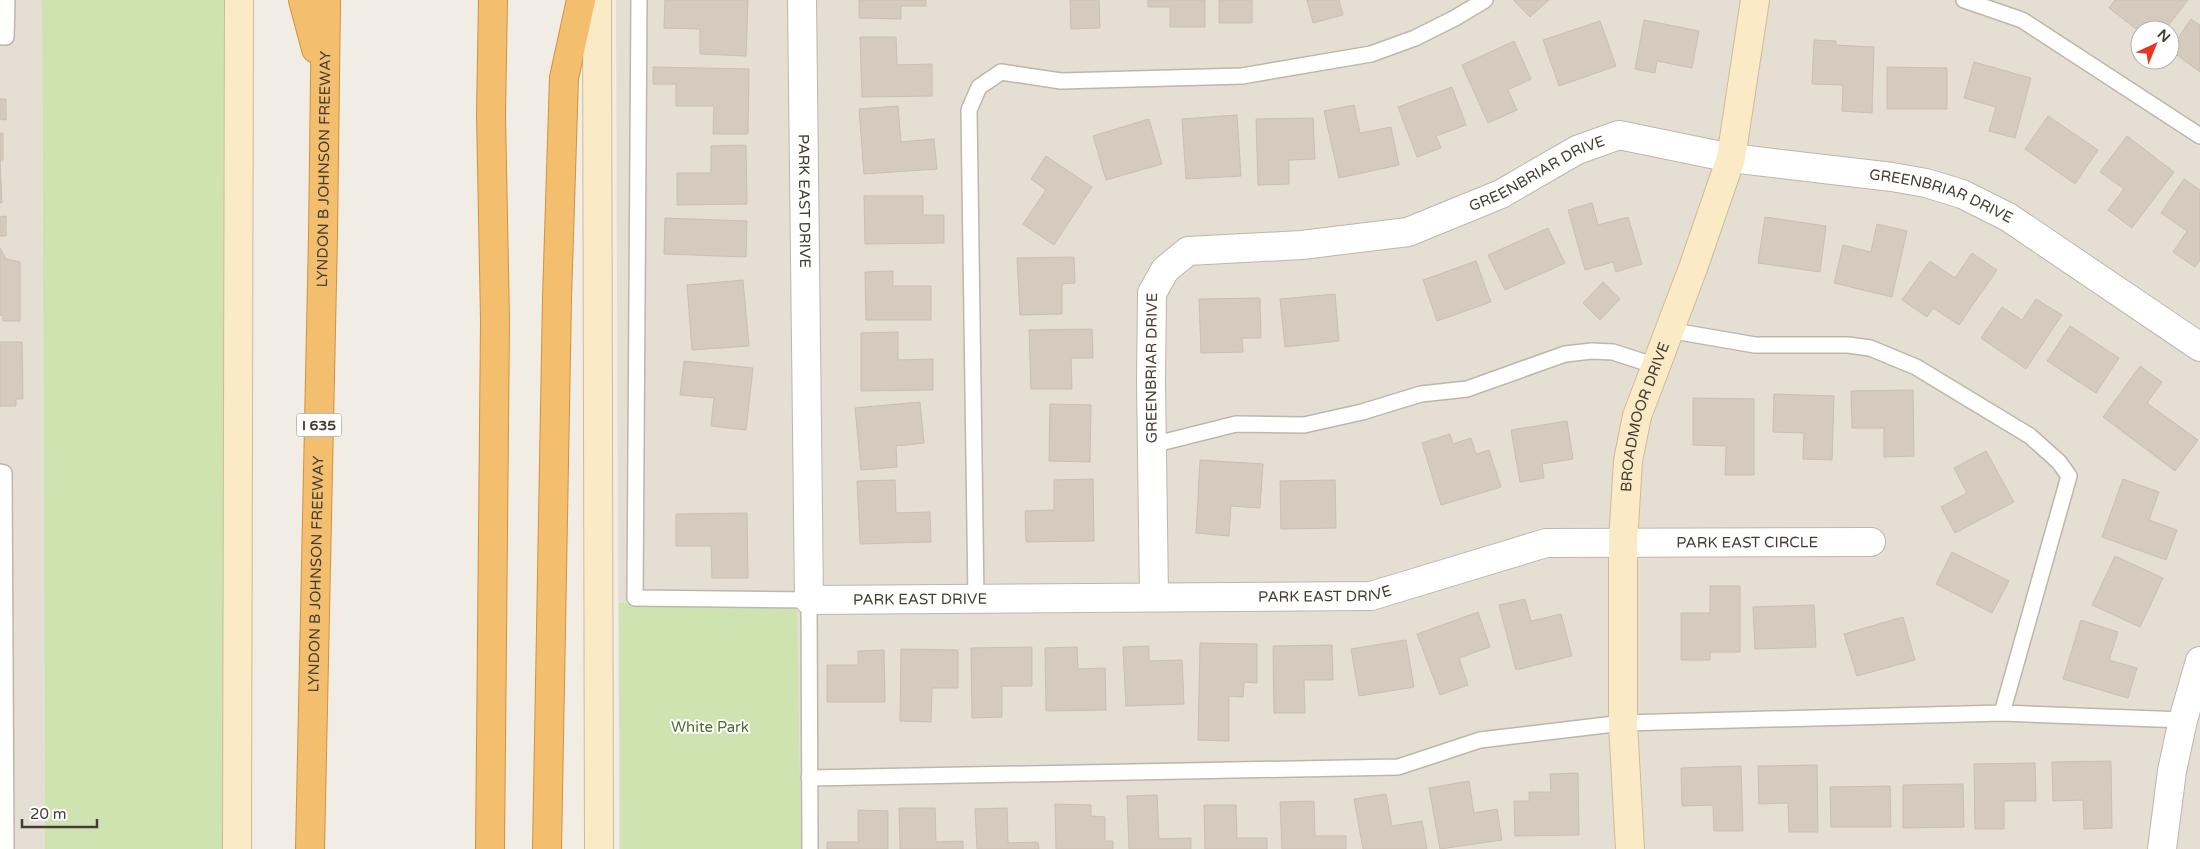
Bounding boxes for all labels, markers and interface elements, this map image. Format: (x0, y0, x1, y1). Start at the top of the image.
north arrow (2130, 20, 2180, 70)
text: N (2154, 26, 2174, 46)
street label: LYNDON B JOHNSON FREEWAY (313, 50, 334, 288)
street label: GREENBRIAR DRIVE (1466, 132, 1607, 215)
street label: PARK EAST DRIVE (795, 134, 814, 268)
street label: GREENBRIAR DRIVE (1868, 165, 2016, 227)
street label: GREENBRIAR DRIVE (1142, 293, 1161, 443)
street label: BROADMOOR DRIVE (1617, 340, 1673, 492)
road number: I 635 (296, 414, 342, 436)
street label: LYNDON B JOHNSON FREEWAY (304, 455, 327, 693)
street label: PARK EAST CIRCLE (1676, 533, 1818, 552)
street label: PARK EAST DRIVE (1258, 581, 1394, 606)
street label: PARK EAST DRIVE (853, 590, 987, 609)
park label: White Park (671, 718, 749, 736)
scale bar (22, 796, 98, 828)
text: 20 m (30, 805, 67, 823)

